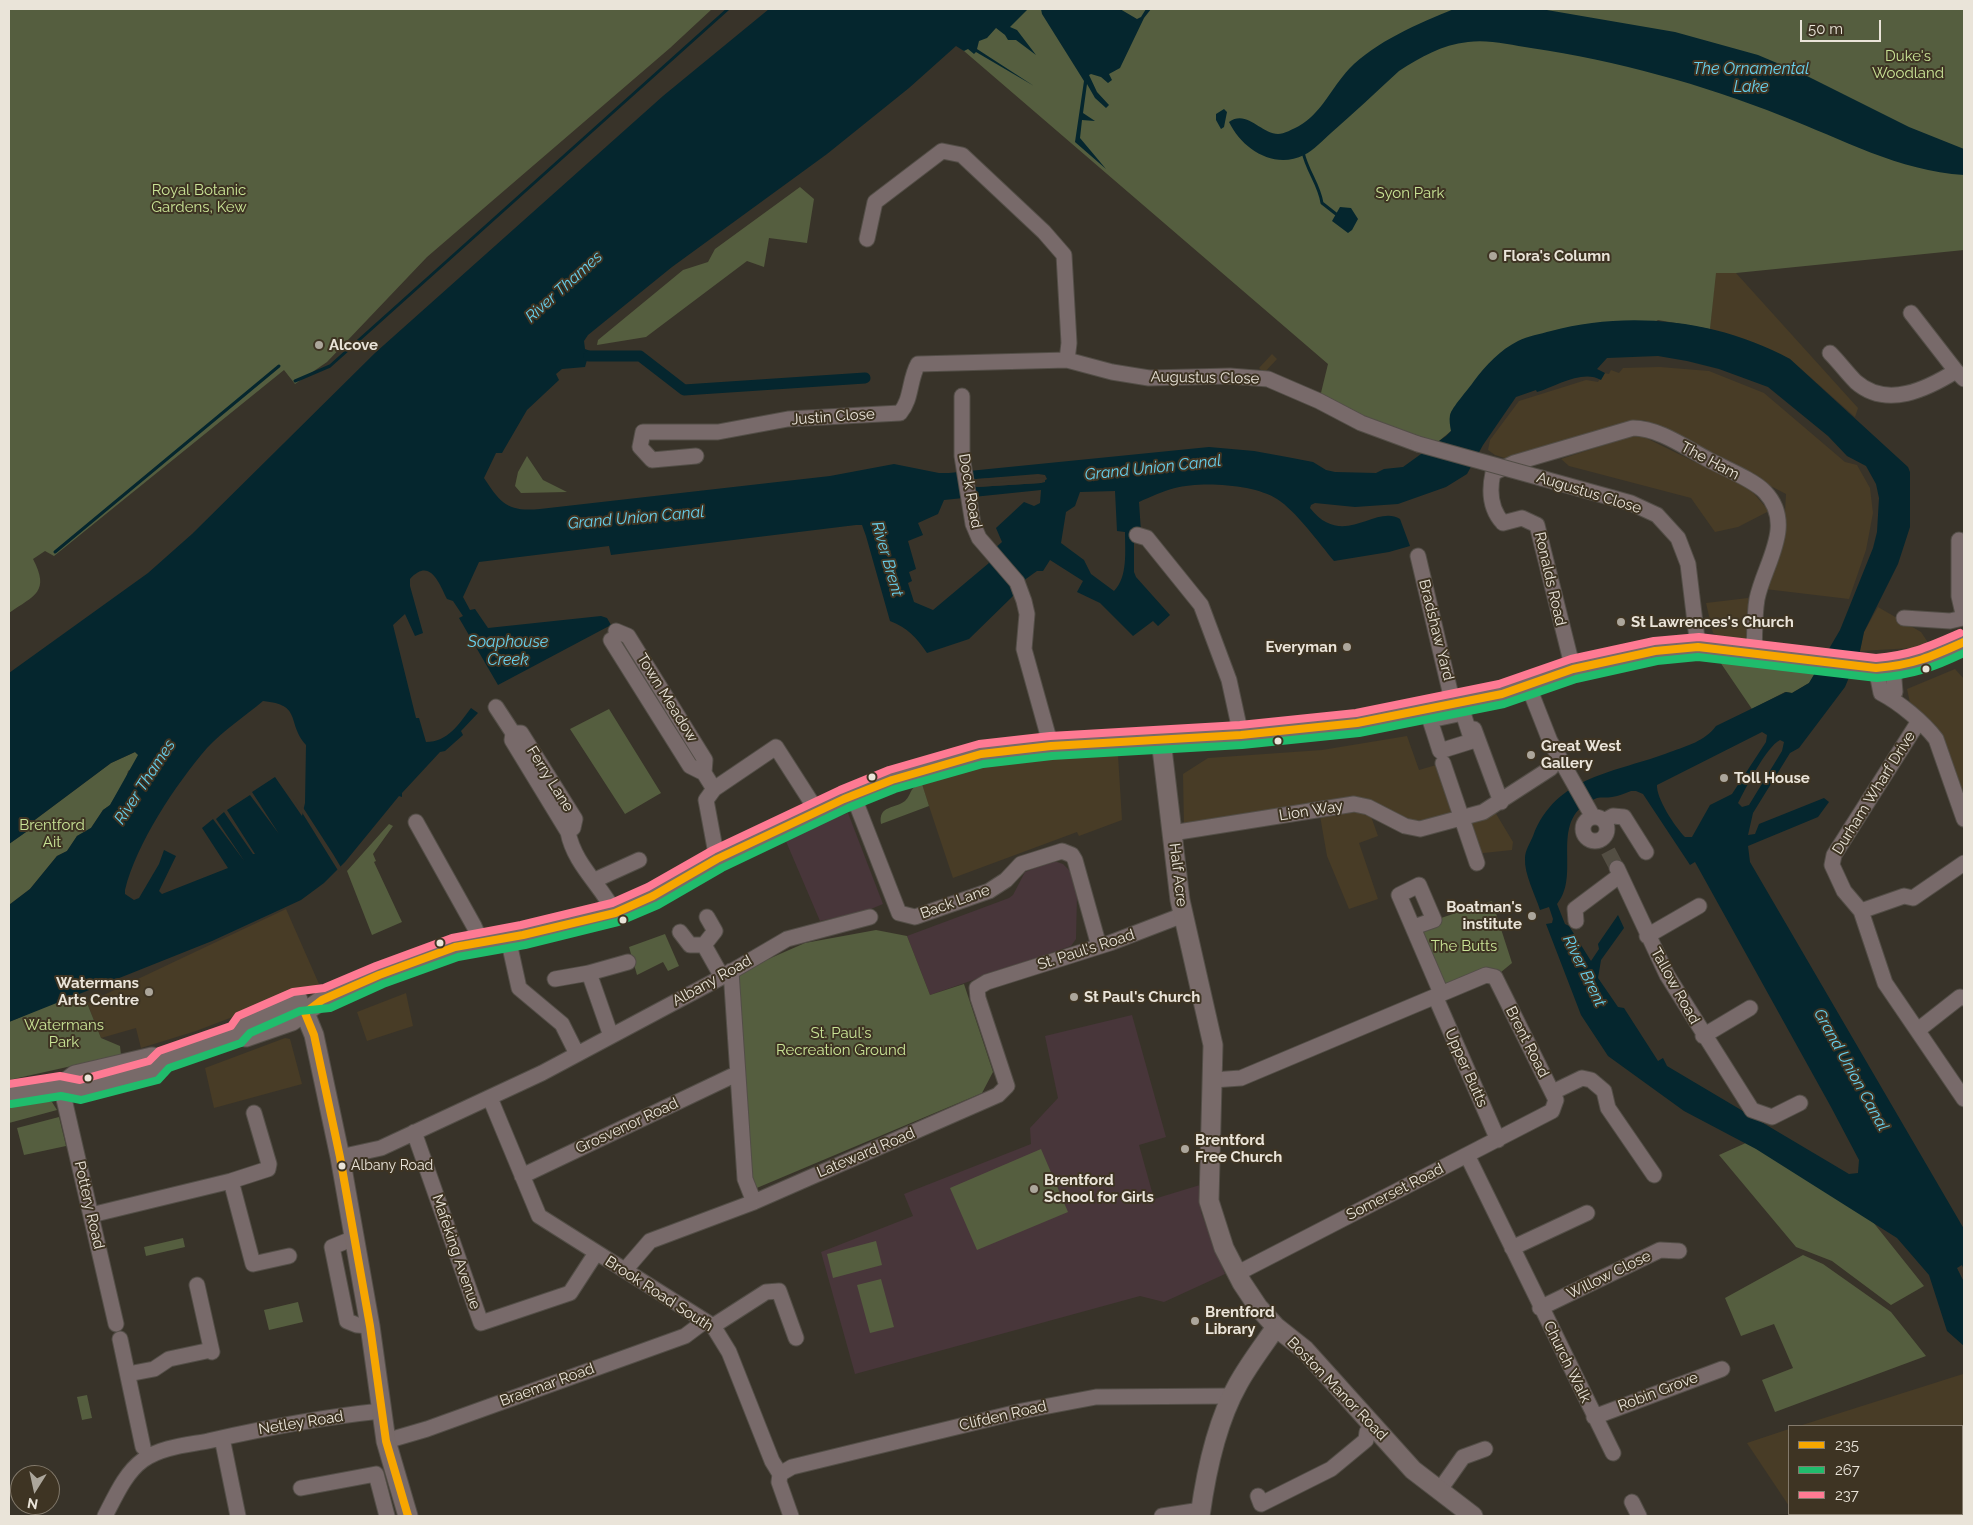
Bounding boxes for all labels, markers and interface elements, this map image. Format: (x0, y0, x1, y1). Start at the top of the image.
scale bar (1803, 10, 1884, 42)
text: 50 m (1808, 20, 1843, 38)
park label: Duke's Woodland (1872, 47, 1944, 82)
water label: The Ornamental Lake (1693, 59, 1809, 97)
park label: Royal Botanic Gardens, Kew (151, 181, 247, 216)
park label: Syon Park (1376, 184, 1444, 202)
water label: River Thames (522, 247, 606, 327)
place label: Flora's Column (1503, 247, 1610, 265)
marker: Flora's Column (1487, 250, 1499, 262)
place label: Alcove (329, 336, 378, 354)
marker: Alcove (313, 339, 325, 351)
street label: Augustus Close (1151, 368, 1259, 388)
street label: Justin Close (791, 405, 875, 429)
street label: The Ham (1678, 438, 1742, 484)
water label: Grand Union Canal (1084, 451, 1222, 485)
street label: Dock Road (955, 452, 985, 530)
street label: Augustus Close (1534, 469, 1644, 517)
water label: Grand Union Canal (567, 502, 705, 534)
water label: River Brent (867, 519, 907, 599)
street label: Ronalds Road (1530, 530, 1570, 628)
street label: Bradshaw Yard (1415, 578, 1457, 682)
place label: St Lawrences's Church (1631, 613, 1794, 631)
marker: St Lawrences's Church (1615, 616, 1627, 628)
water label: Soaphouse Creek (468, 632, 548, 670)
place label: Everyman (1265, 638, 1337, 656)
marker: Everyman (1341, 641, 1353, 653)
street label: Town Meadow (633, 650, 701, 746)
unlabelled marker (1921, 664, 1931, 674)
street label: Durham Wharf Drive (1829, 728, 1919, 858)
water label: River Thames (111, 736, 179, 828)
unlabelled marker (1273, 736, 1283, 746)
place label: Great West Gallery (1541, 737, 1621, 772)
street label: Ferry Lane (523, 743, 577, 815)
marker: Great West Gallery (1525, 749, 1537, 761)
place label: Toll House (1734, 769, 1810, 787)
unlabelled marker (867, 772, 877, 782)
marker: Toll House (1718, 772, 1730, 784)
street label: Lion Way (1278, 797, 1344, 825)
park label: Brentford Ait (19, 816, 85, 851)
street label: Half Acre (1165, 842, 1191, 908)
street label: Back Lane (918, 881, 992, 923)
place label: Boatman's institute (1446, 898, 1522, 933)
marker: Boatman's institute (1526, 910, 1538, 922)
unlabelled marker (618, 915, 628, 925)
street label: St. Paul's Road (1035, 926, 1137, 974)
water label: River Brent (1558, 932, 1610, 1010)
park label: The Butts (1431, 937, 1497, 955)
unlabelled marker (435, 938, 445, 948)
street label: Tallow Road (1647, 945, 1703, 1027)
street label: Albany Road (669, 952, 755, 1010)
place label: Watermans Arts Centre (56, 974, 139, 1009)
marker: Watermans Arts Centre (143, 986, 155, 998)
place label: St Paul's Church (1084, 988, 1200, 1006)
marker: St Paul's Church (1068, 991, 1080, 1003)
street label: Brent Road (1501, 1003, 1553, 1081)
water label: Grand Union Canal (1809, 1005, 1893, 1135)
park label: Watermans Park (24, 1016, 104, 1051)
park label: St. Paul's Recreation Ground (776, 1024, 906, 1059)
street label: Upper Butts (1441, 1026, 1491, 1110)
unlabelled marker (83, 1073, 93, 1083)
street label: Grosvenor Road (573, 1094, 681, 1158)
street label: Lateward Road (814, 1124, 918, 1182)
place label: Brentford Free Church (1195, 1131, 1282, 1166)
marker: Brentford Free Church (1179, 1143, 1191, 1155)
place label: Albany Road (351, 1158, 433, 1174)
street label: Pottery Road (70, 1159, 108, 1251)
street label: Somerset Road (1343, 1160, 1447, 1224)
marker: Albany Road (337, 1161, 347, 1171)
place label: Brentford School for Girls (1044, 1171, 1154, 1206)
marker: Brentford School for Girls (1028, 1183, 1040, 1195)
street label: Mafeking Avenue (428, 1192, 484, 1312)
street label: Willow Close (1564, 1247, 1654, 1303)
street label: Brook Road South (602, 1252, 716, 1336)
place label: Brentford Library (1205, 1303, 1275, 1338)
marker: Brentford Library (1189, 1315, 1201, 1327)
street label: Church Walk (1539, 1318, 1595, 1406)
street label: Boston Manor Road (1283, 1334, 1391, 1444)
street label: Braemar Road (497, 1360, 597, 1410)
street label: Robin Grove (1615, 1368, 1701, 1416)
street label: Clifden Road (958, 1397, 1048, 1435)
street label: Netley Road (257, 1407, 345, 1439)
legend (1788, 1425, 1963, 1515)
text: 235 (1835, 1436, 1859, 1454)
text: 267 (1835, 1461, 1860, 1479)
north arrow (10, 1465, 60, 1515)
text: 237 (1835, 1486, 1859, 1504)
text: N (26, 1495, 39, 1513)

